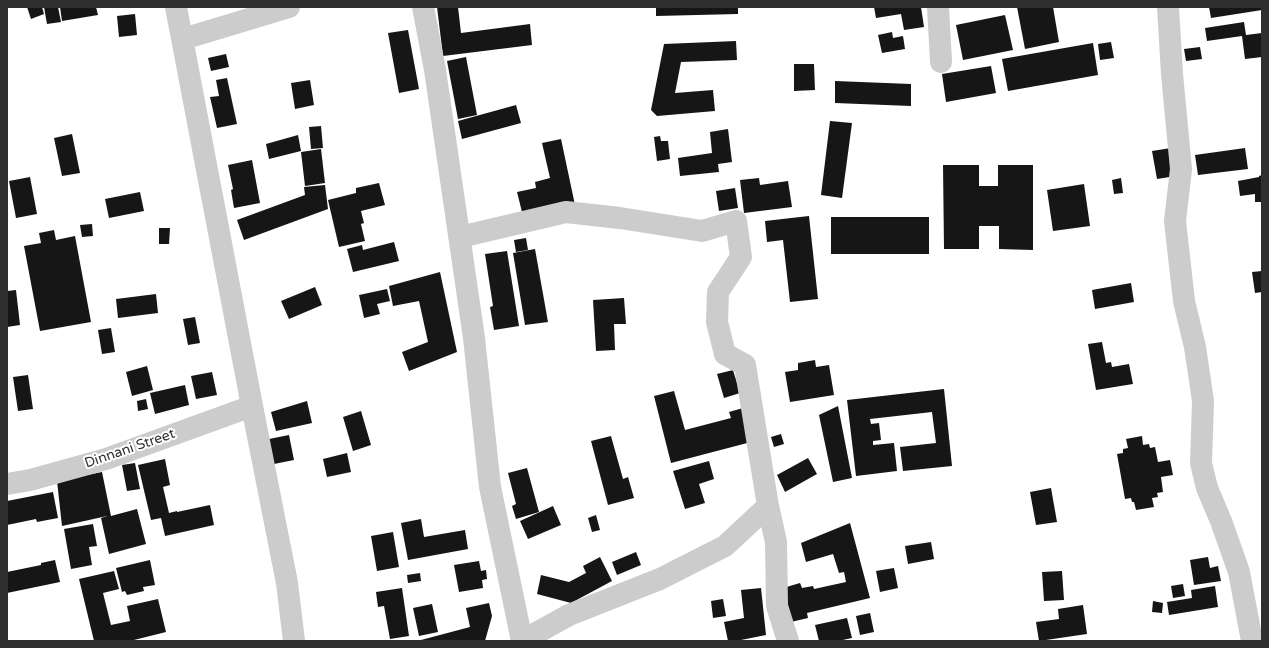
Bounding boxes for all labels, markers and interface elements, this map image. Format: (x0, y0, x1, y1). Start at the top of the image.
street label: Dinnani Street (83, 426, 177, 472)

